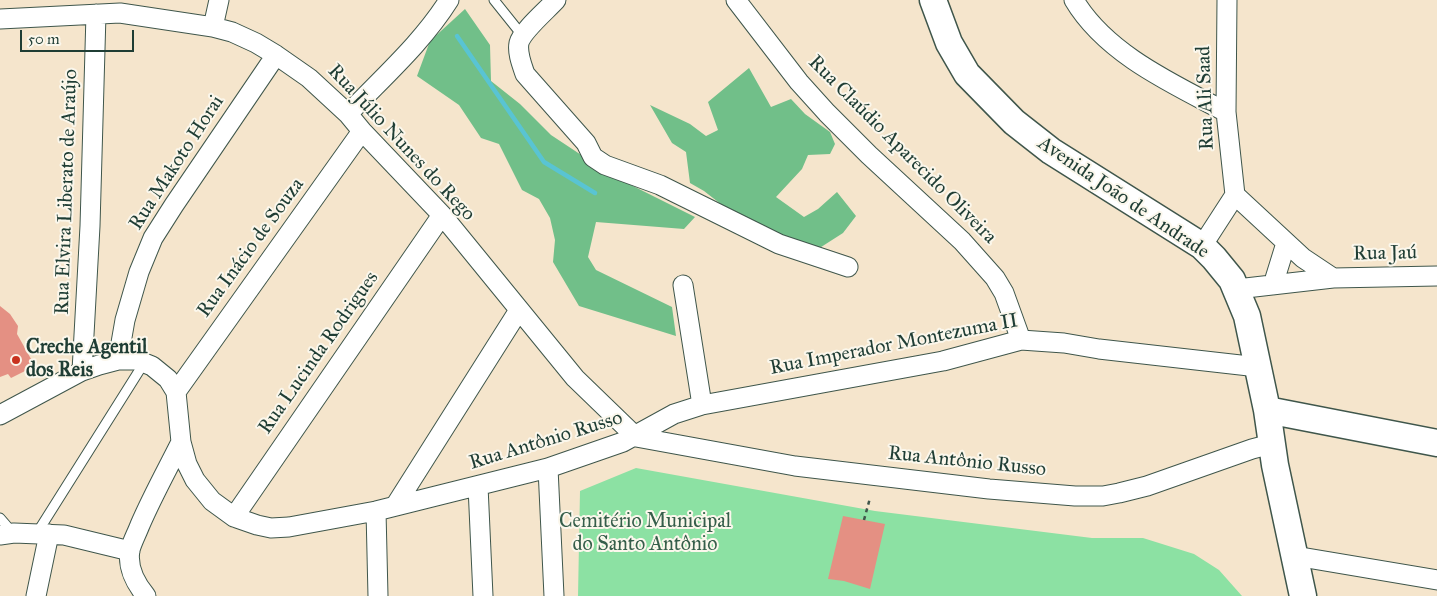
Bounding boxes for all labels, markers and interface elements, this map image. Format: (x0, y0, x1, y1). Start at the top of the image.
scale bar (22, 20, 136, 52)
text: 50 m (28, 30, 60, 48)
street label: Rua Ali Saad (1192, 45, 1220, 151)
street label: Rua Claúdio Aparecido Oliveira (803, 51, 1001, 249)
street label: Rua Júlio Nunes do Rego (322, 60, 480, 226)
street label: Rua Elvira Liberato de Araújo (51, 69, 83, 315)
street label: Rua Makoto Horai (124, 91, 230, 235)
street label: Avenida João de Andrade (1033, 132, 1213, 264)
street label: Rua Inácio de Souza (192, 174, 310, 322)
street label: Rua Jaú (1353, 241, 1417, 267)
street label: Rua Lucinda Rodrigues (254, 267, 384, 439)
street label: Rua Imperador Montezuma II (768, 309, 1020, 381)
place label: Creche Agentil dos Reis (26, 336, 147, 383)
marker: Creche Agentil dos Reis (10, 354, 22, 366)
street label: Rua Antônio Russo (466, 406, 626, 476)
street label: Rua Antônio Russo (887, 442, 1047, 482)
park label: Cemitério Municipal do Santo Antônio (559, 510, 731, 557)

